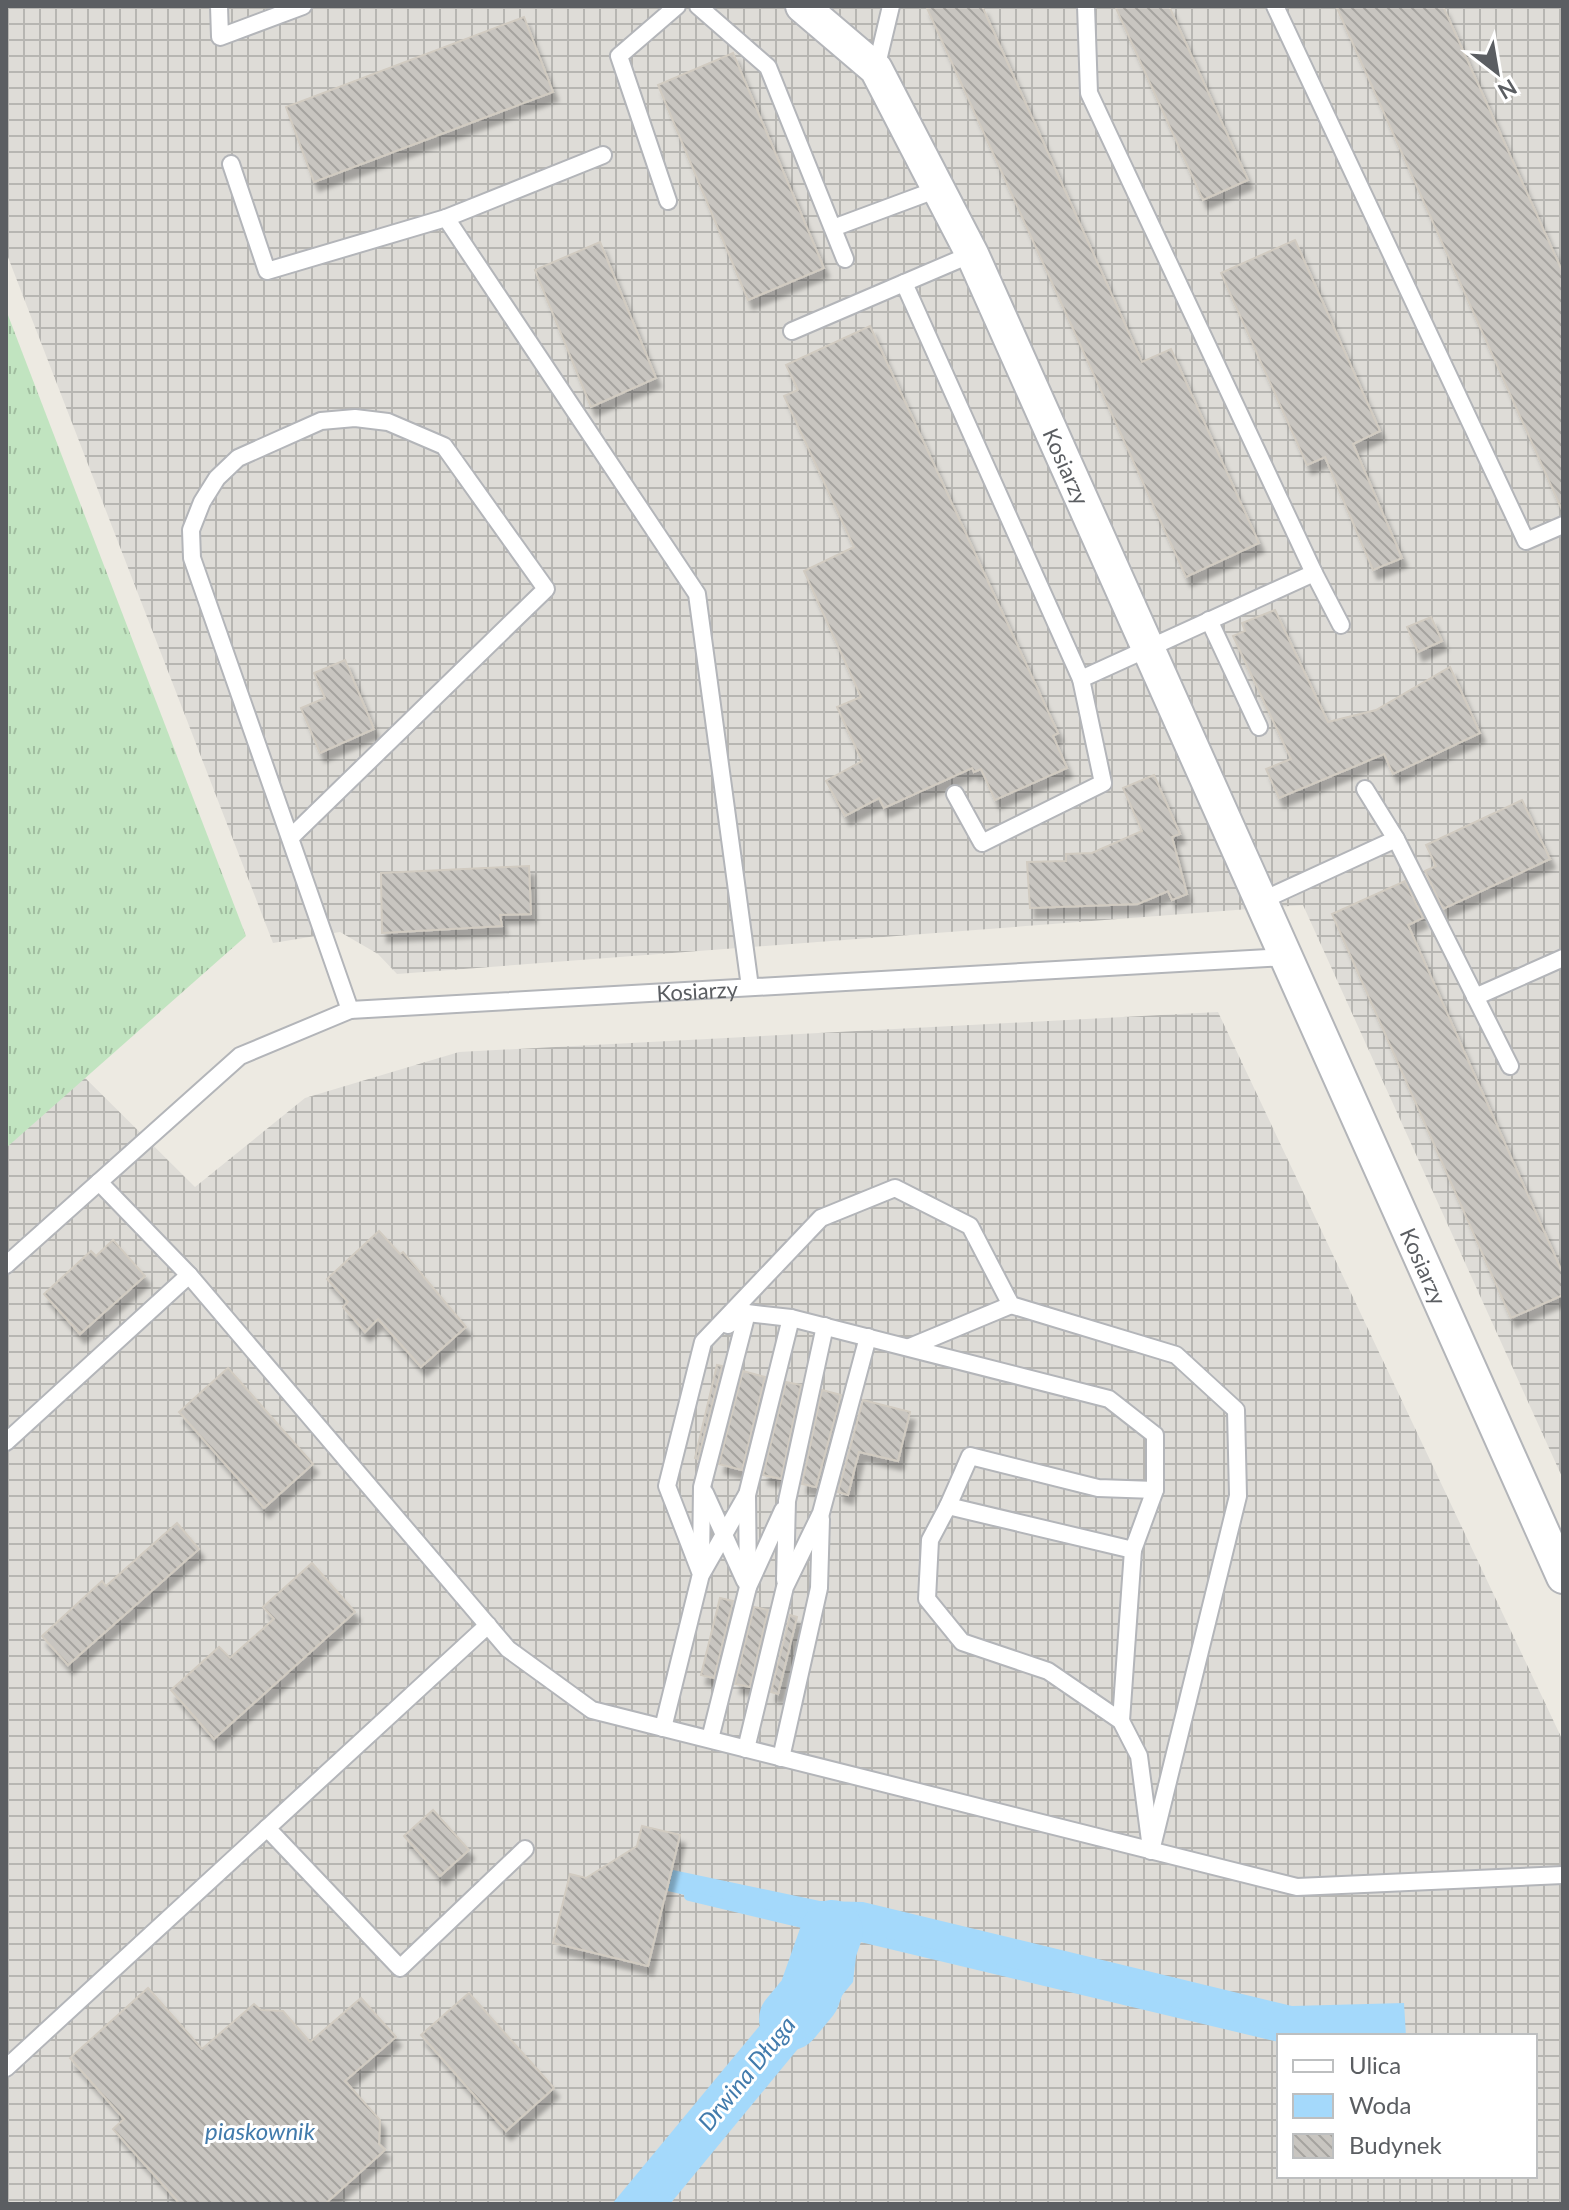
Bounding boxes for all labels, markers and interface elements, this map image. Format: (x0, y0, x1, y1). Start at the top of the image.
north arrow (1457, 32, 1537, 112)
text: N (1493, 74, 1522, 106)
street label: Kosiarzy (1038, 424, 1096, 509)
street label: Kosiarzy (656, 975, 739, 1006)
street label: Kosiarzy (1395, 1223, 1453, 1309)
water label: Drwina Długa (691, 2010, 801, 2136)
legend (1277, 2034, 1537, 2178)
text: Ulica (1349, 2050, 1401, 2079)
text: Woda (1349, 2090, 1411, 2119)
water label: piaskownik (205, 2116, 316, 2145)
text: Budynek (1349, 2130, 1443, 2159)

